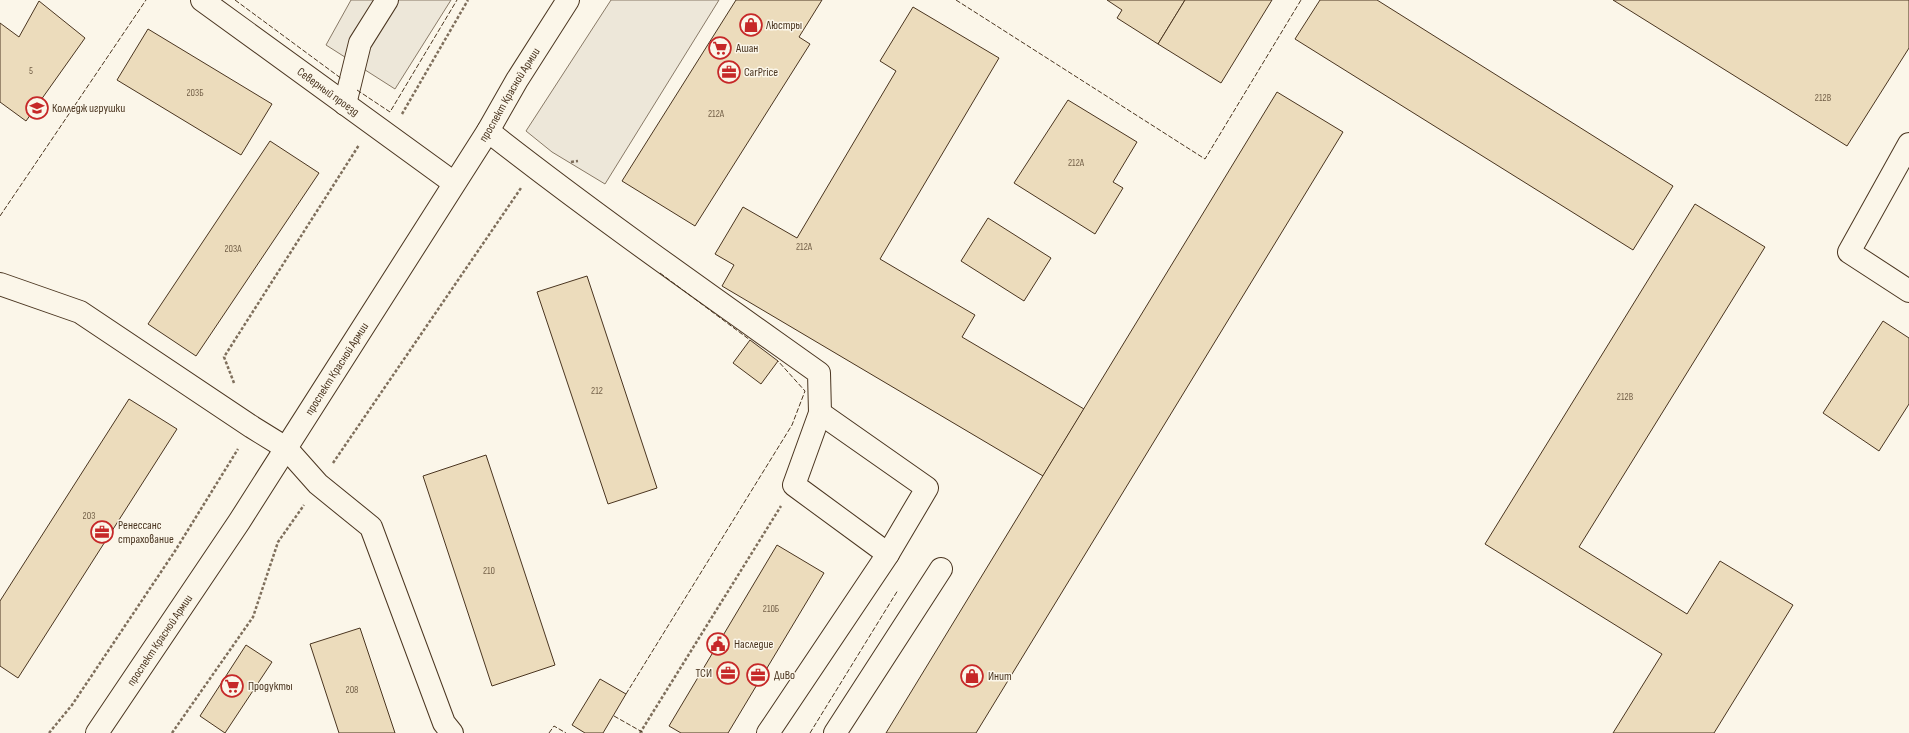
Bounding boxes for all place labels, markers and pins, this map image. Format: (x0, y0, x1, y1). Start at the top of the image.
shop icon: Люстры (738, 12, 764, 38)
place label: Люстры (765, 18, 802, 33)
supermarket icon: Ашан (707, 35, 733, 61)
place label: Ашан (735, 41, 758, 56)
office icon: CarPrice (716, 59, 742, 85)
place label: CarPrice (744, 65, 778, 80)
school or university icon: Колледж игрушки (24, 95, 50, 121)
place label: Колледж игрушки (52, 101, 125, 116)
place label: Ренессанс страхование (118, 518, 174, 547)
office icon: Ренессанс страхование (89, 519, 115, 545)
public building icon: Наследие (705, 631, 731, 657)
place label: Наследие (734, 637, 774, 652)
office icon: ТСИ (715, 660, 741, 686)
office icon: ДиВо (745, 662, 771, 688)
shop icon: Инит (959, 663, 985, 689)
place label: ТСИ (695, 666, 712, 681)
place label: ДиВо (774, 668, 795, 683)
place label: Инит (988, 669, 1012, 684)
supermarket icon: Продукты (219, 673, 245, 699)
place label: Продукты (248, 679, 293, 694)

